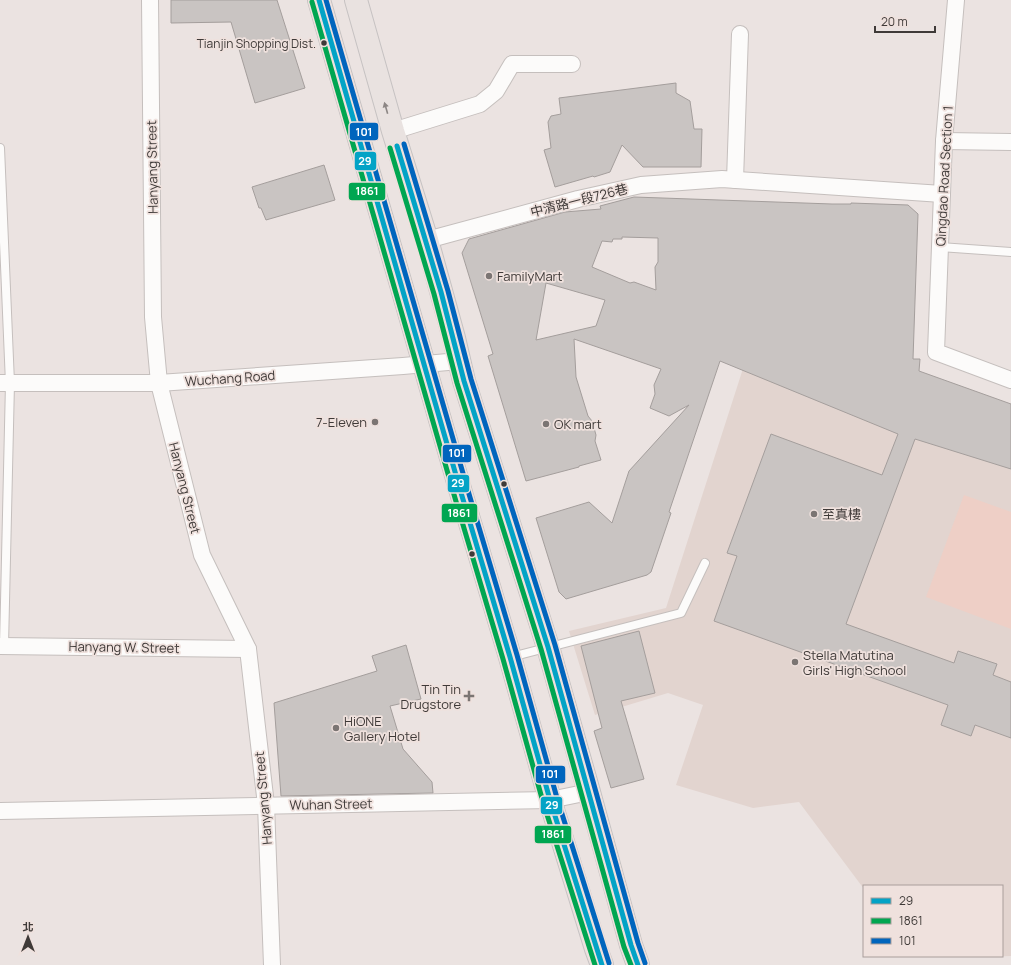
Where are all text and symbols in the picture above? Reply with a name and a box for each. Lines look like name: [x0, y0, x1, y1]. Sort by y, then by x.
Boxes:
scale bar: [875, 8, 935, 34]
text: 20 m: [881, 13, 908, 30]
place label: Tianjin Shopping Dist.: [197, 35, 316, 52]
marker: Tianjin Shopping Dist.: [319, 38, 329, 48]
one-way arrow: [383, 102, 389, 114]
street label: Qingdao Road Section 1: [931, 105, 957, 247]
street label: Hanyang Street: [142, 120, 162, 214]
line badge: 101: [349, 122, 379, 141]
text: 101: [356, 124, 372, 139]
line badge: 29: [354, 151, 377, 171]
text: 29: [358, 153, 372, 168]
street label: 中清路一段726巷: [528, 179, 630, 221]
line badge: 1861: [348, 182, 386, 201]
text: 1861: [355, 183, 379, 198]
place label: FamilyMart: [497, 267, 563, 285]
marker: FamilyMart: [484, 271, 494, 281]
street label: Wuchang Road: [184, 366, 276, 390]
place label: 7-Eleven: [316, 413, 367, 431]
place label: OK mart: [554, 415, 602, 433]
marker: 7-Eleven: [370, 417, 380, 427]
marker: OK mart: [541, 419, 551, 429]
street label: Hanyang Street: [165, 440, 205, 536]
line badge: 101: [442, 444, 472, 463]
text: 101: [449, 445, 465, 460]
line badge: 29: [447, 474, 470, 493]
text: 29: [451, 475, 465, 490]
unlabelled marker: [499, 479, 509, 489]
line badge: 1861: [441, 503, 478, 523]
text: 1861: [447, 505, 471, 520]
place label: 至真樓: [822, 505, 861, 523]
marker: 至真樓: [809, 509, 819, 519]
unlabelled marker: [467, 549, 477, 559]
street label: Hanyang W. Street: [68, 637, 180, 657]
place label: Stella Matutina Girls' High School: [803, 646, 906, 679]
marker: Stella Matutina Girls' High School: [790, 657, 800, 667]
place label: Tin Tin Drugstore: [401, 680, 461, 713]
marker: Tin Tin Drugstore: [464, 691, 474, 701]
place label: HiONE Gallery Hotel: [344, 712, 420, 745]
marker: HiONE Gallery Hotel: [331, 723, 341, 733]
street label: Hanyang Street: [250, 751, 276, 845]
line badge: 101: [535, 765, 566, 784]
text: 101: [542, 766, 558, 781]
street label: Wuhan Street: [289, 794, 373, 814]
line badge: 29: [540, 796, 563, 815]
text: 29: [545, 797, 559, 812]
line badge: 1861: [534, 825, 572, 844]
text: 1861: [541, 826, 565, 841]
legend: [863, 885, 1003, 957]
text: 29: [899, 892, 913, 909]
text: 1861: [899, 912, 923, 929]
north arrow: [8, 917, 48, 957]
text: 北: [23, 919, 34, 934]
text: 101: [899, 932, 916, 949]

